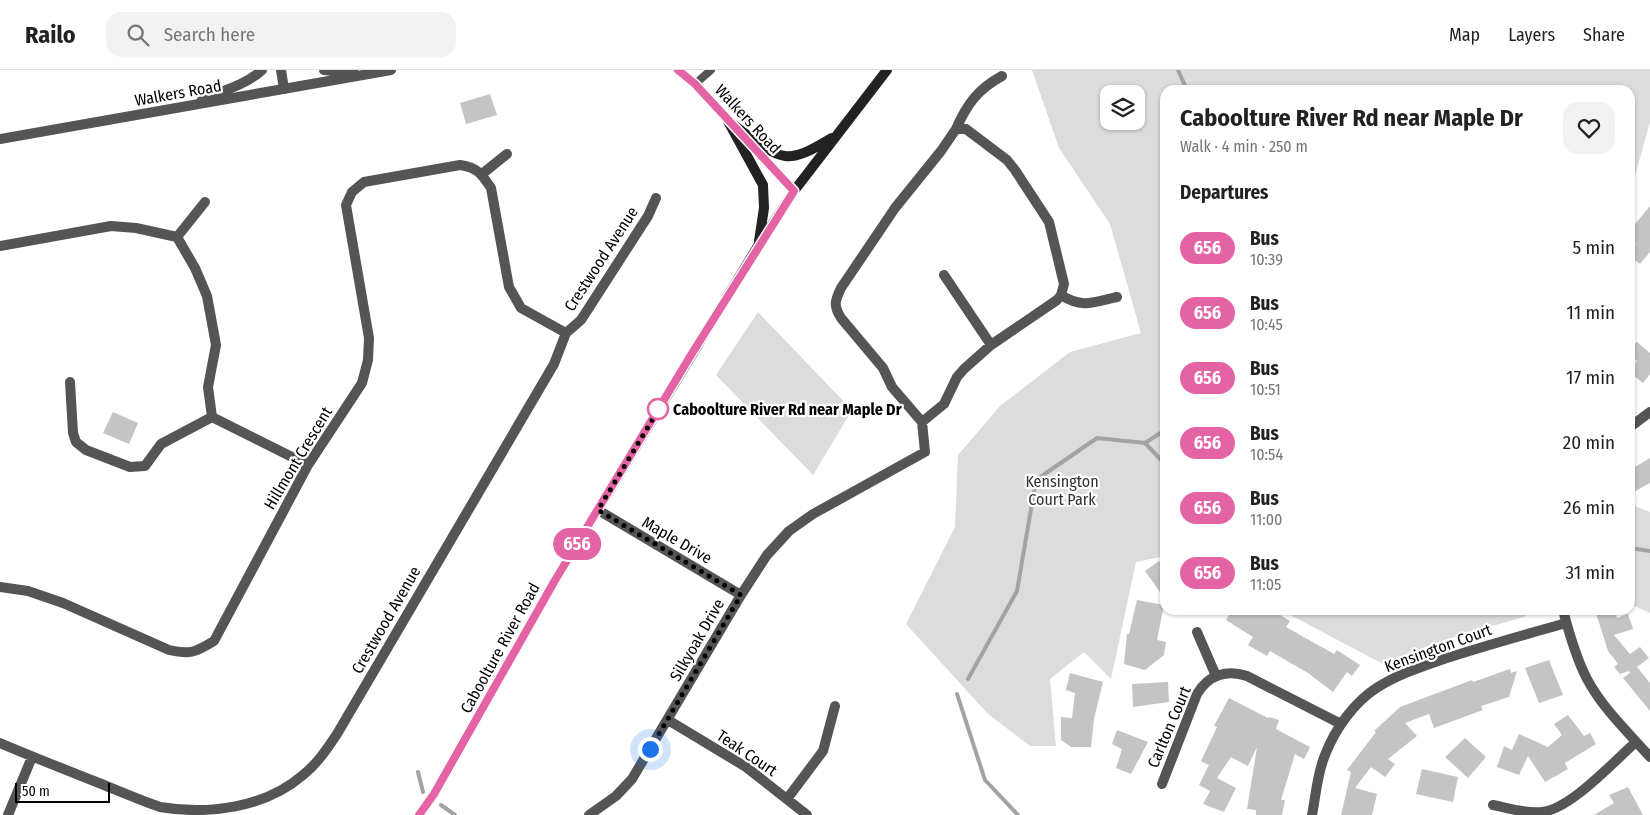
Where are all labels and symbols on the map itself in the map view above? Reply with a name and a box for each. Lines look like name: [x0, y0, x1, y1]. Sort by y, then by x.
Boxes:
street label: Walkers Road: [133, 76, 223, 110]
street label: Walkers Road: [711, 80, 785, 158]
street label: Crestwood Avenue: [560, 203, 642, 315]
marker: Caboolture River Rd near Maple Dr: [647, 398, 669, 420]
place label: Caboolture River Rd near Maple Dr: [673, 400, 902, 419]
street label: Hillmont Crescent: [260, 403, 336, 513]
park label: Kensington Court Park: [1025, 472, 1099, 509]
street label: Maple Drive: [639, 512, 715, 568]
line badge: 656: [548, 528, 606, 560]
street label: Crestwood Avenue: [348, 563, 424, 677]
street label: Caboolture River Road: [456, 580, 544, 716]
street label: Silkyoak Drive: [666, 595, 728, 685]
street label: Kensington Court: [1382, 620, 1495, 676]
street label: Carlton Court: [1143, 683, 1195, 771]
street label: Teak Court: [713, 726, 781, 781]
your location: [638, 737, 663, 762]
scale bar: [15, 780, 110, 803]

